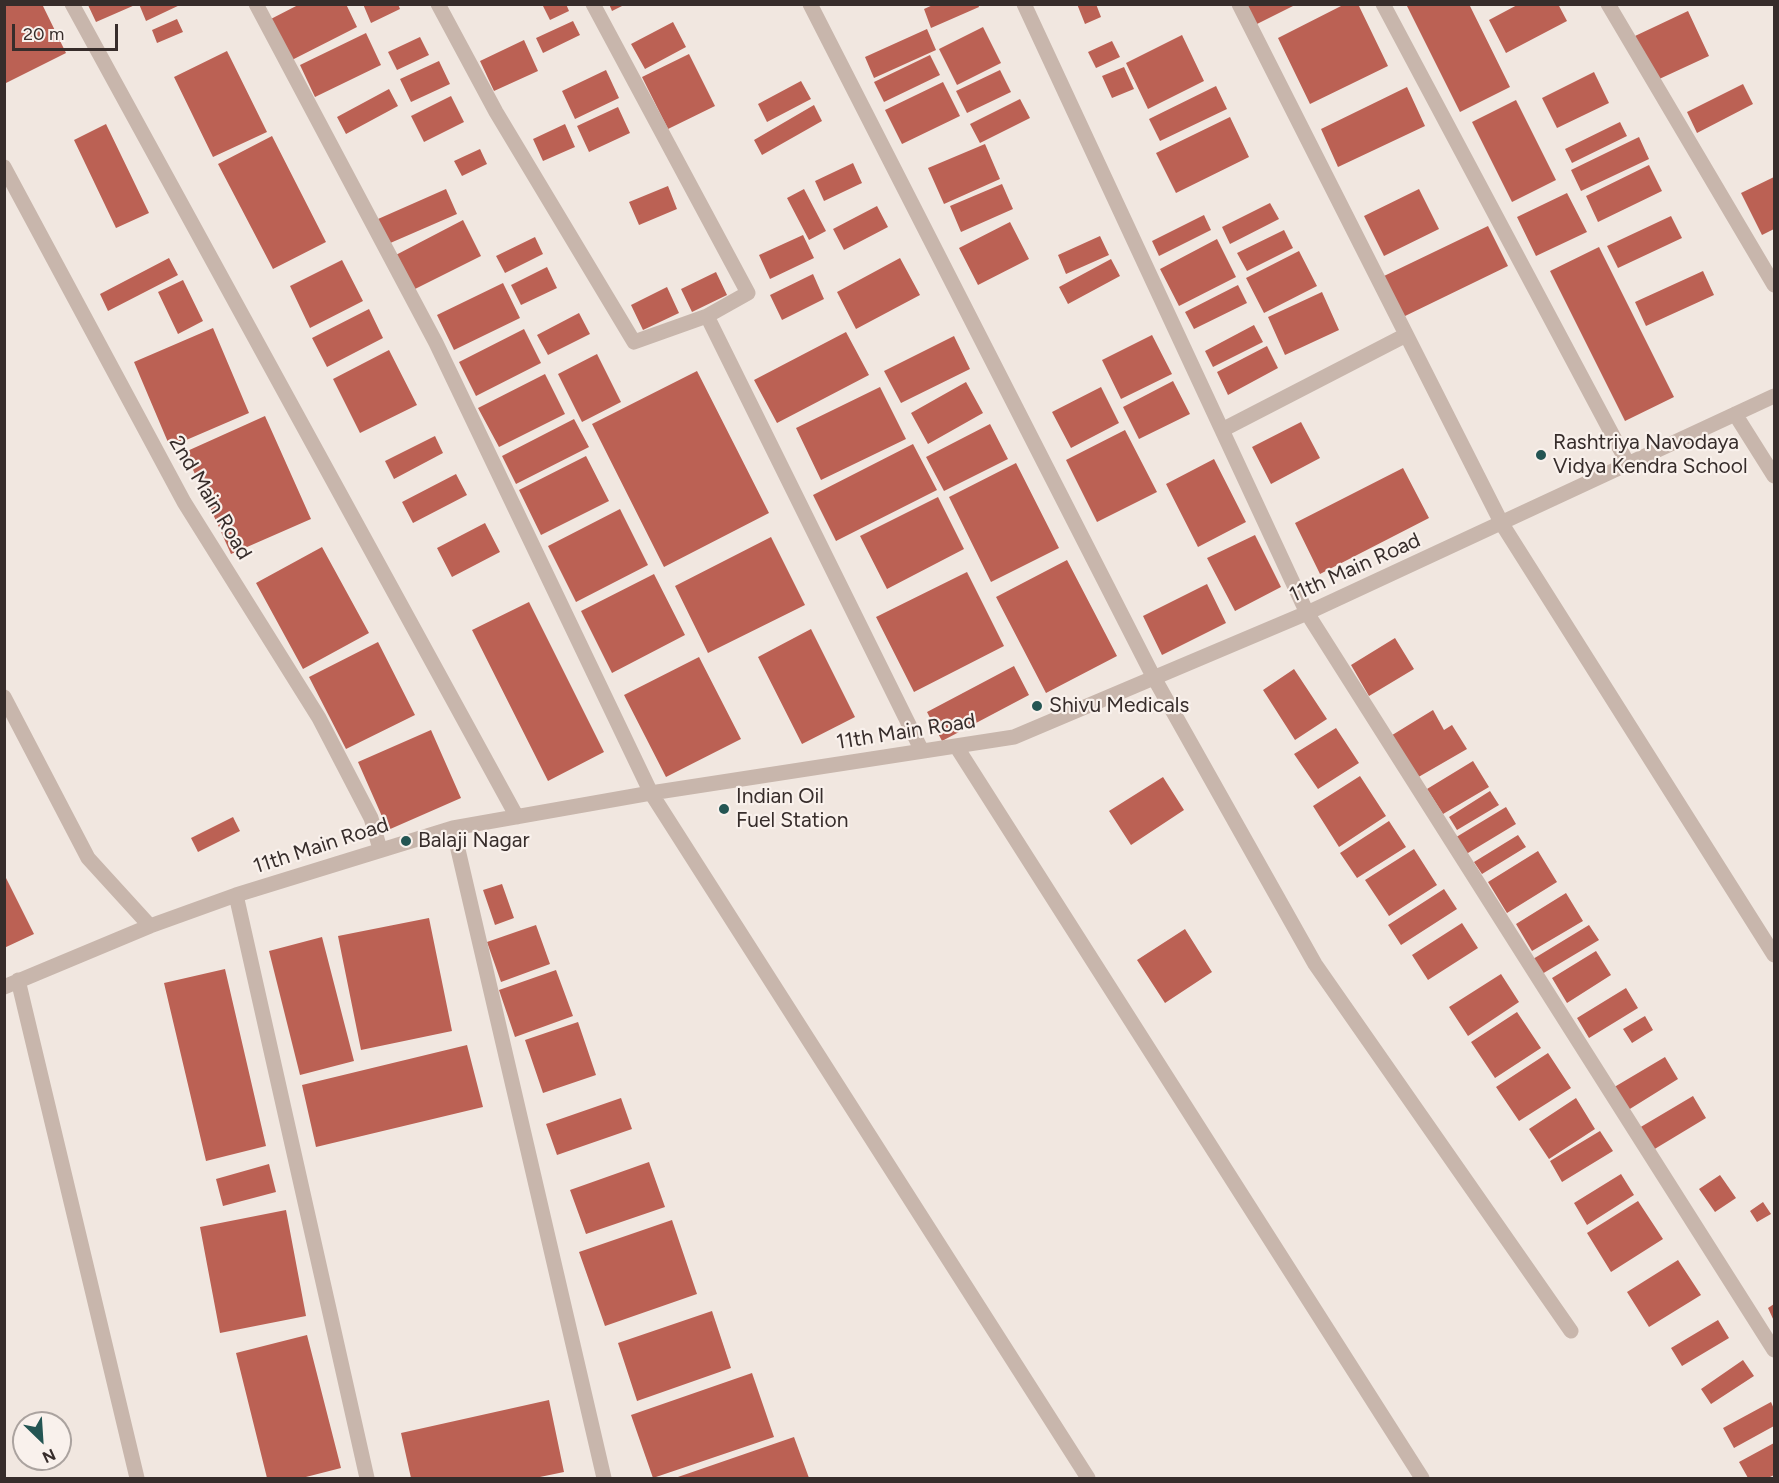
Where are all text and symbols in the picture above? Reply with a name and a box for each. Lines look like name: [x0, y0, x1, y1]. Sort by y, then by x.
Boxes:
scale bar: [15, 12, 122, 50]
text: 20 m: [23, 23, 64, 45]
place label: Rashtriya Navodaya Vidya Kendra School: [1553, 430, 1748, 480]
street label: 2nd Main Road: [163, 432, 257, 564]
marker: Rashtriya Navodaya Vidya Kendra School: [1534, 448, 1548, 462]
street label: 11th Main Road: [1286, 528, 1424, 608]
place label: Shivu Medicals: [1049, 693, 1189, 719]
marker: Shivu Medicals: [1030, 699, 1044, 713]
street label: 11th Main Road: [835, 709, 977, 755]
place label: Indian Oil Fuel Station: [736, 784, 848, 834]
marker: Indian Oil Fuel Station: [717, 802, 731, 816]
street label: 11th Main Road: [250, 812, 392, 880]
place label: Balaji Nagar: [418, 828, 530, 854]
marker: Balaji Nagar: [399, 834, 413, 848]
north arrow: [12, 1411, 72, 1471]
text: N: [39, 1445, 59, 1467]

